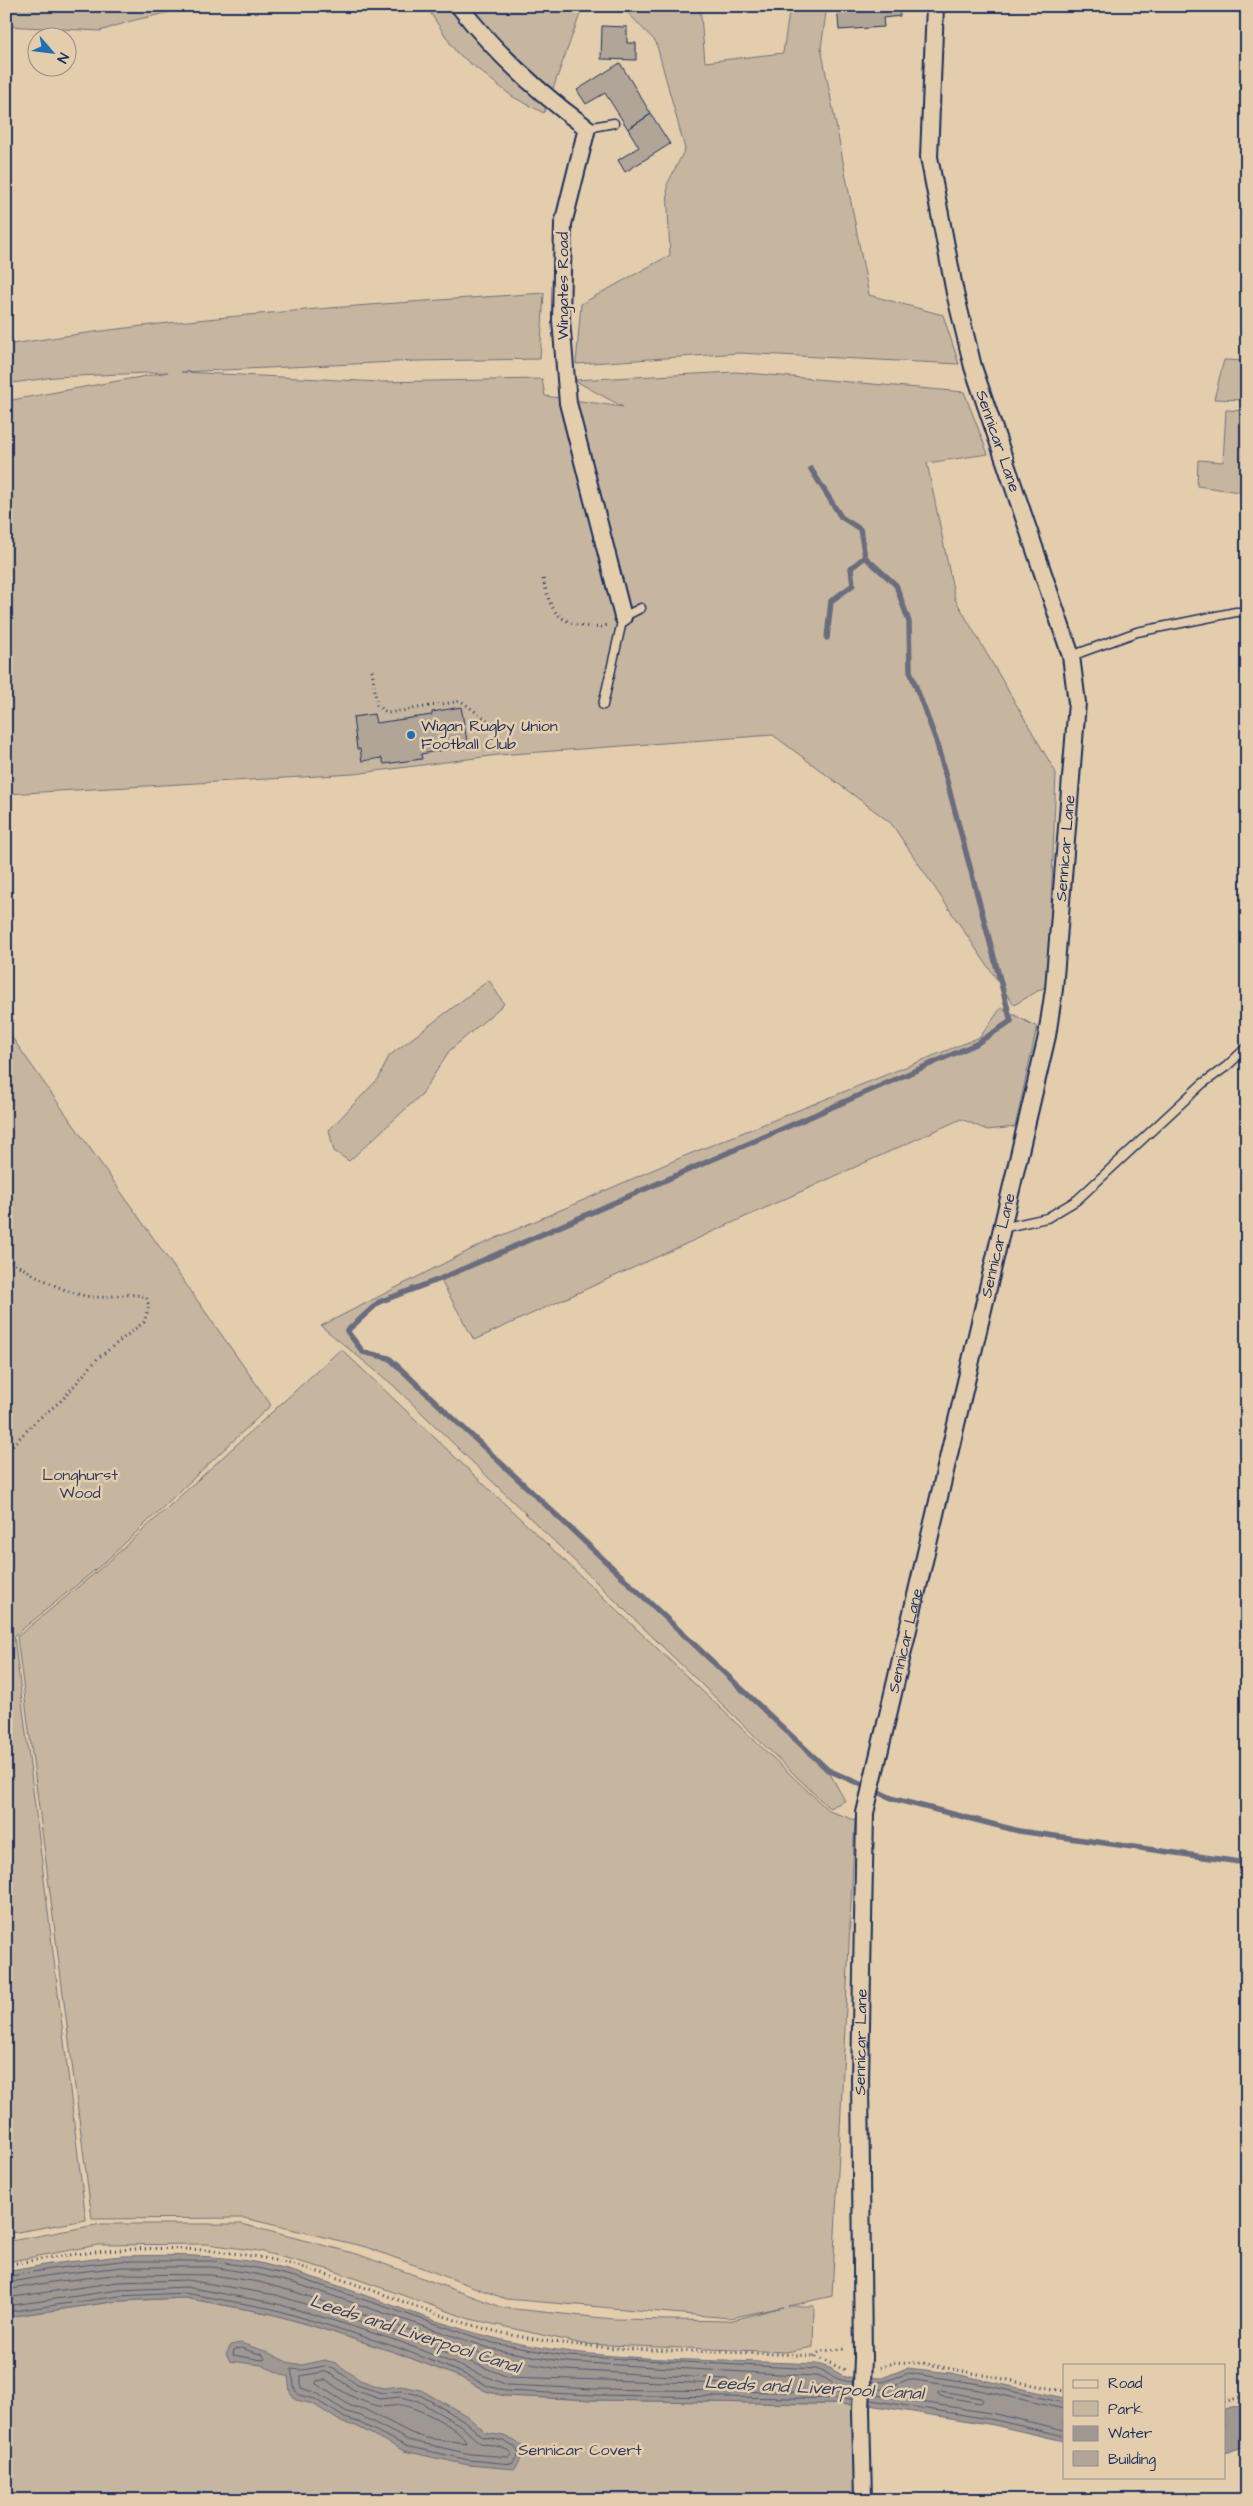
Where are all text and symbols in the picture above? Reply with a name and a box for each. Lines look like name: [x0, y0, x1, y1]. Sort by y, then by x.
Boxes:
north arrow: [28, 28, 78, 78]
text: N: [52, 49, 73, 66]
street label: Wingates Road: [552, 232, 575, 340]
street label: Sennicar Lane: [970, 387, 1026, 495]
place label: Wigan Rugby Union Football Club: [421, 715, 558, 755]
marker: Wigan Rugby Union Football Club: [405, 729, 417, 741]
street label: Sennicar Lane: [1050, 794, 1081, 902]
street label: Sennicar Lane: [975, 1191, 1021, 1300]
park label: Longhurst Wood: [42, 1464, 118, 1504]
street label: Sennicar Lane: [882, 1586, 928, 1695]
street label: Sennicar Lane: [849, 1988, 873, 2096]
water label: Leeds and Liverpool Canal: [307, 2288, 525, 2380]
legend: [1063, 2364, 1226, 2478]
water label: Leeds and Liverpool Canal: [704, 2370, 926, 2406]
text: Road: [1108, 2373, 1143, 2394]
text: Park: [1108, 2399, 1143, 2420]
text: Water: [1108, 2423, 1152, 2444]
park label: Sennicar Covert: [518, 2439, 642, 2461]
text: Building: [1108, 2449, 1156, 2471]

